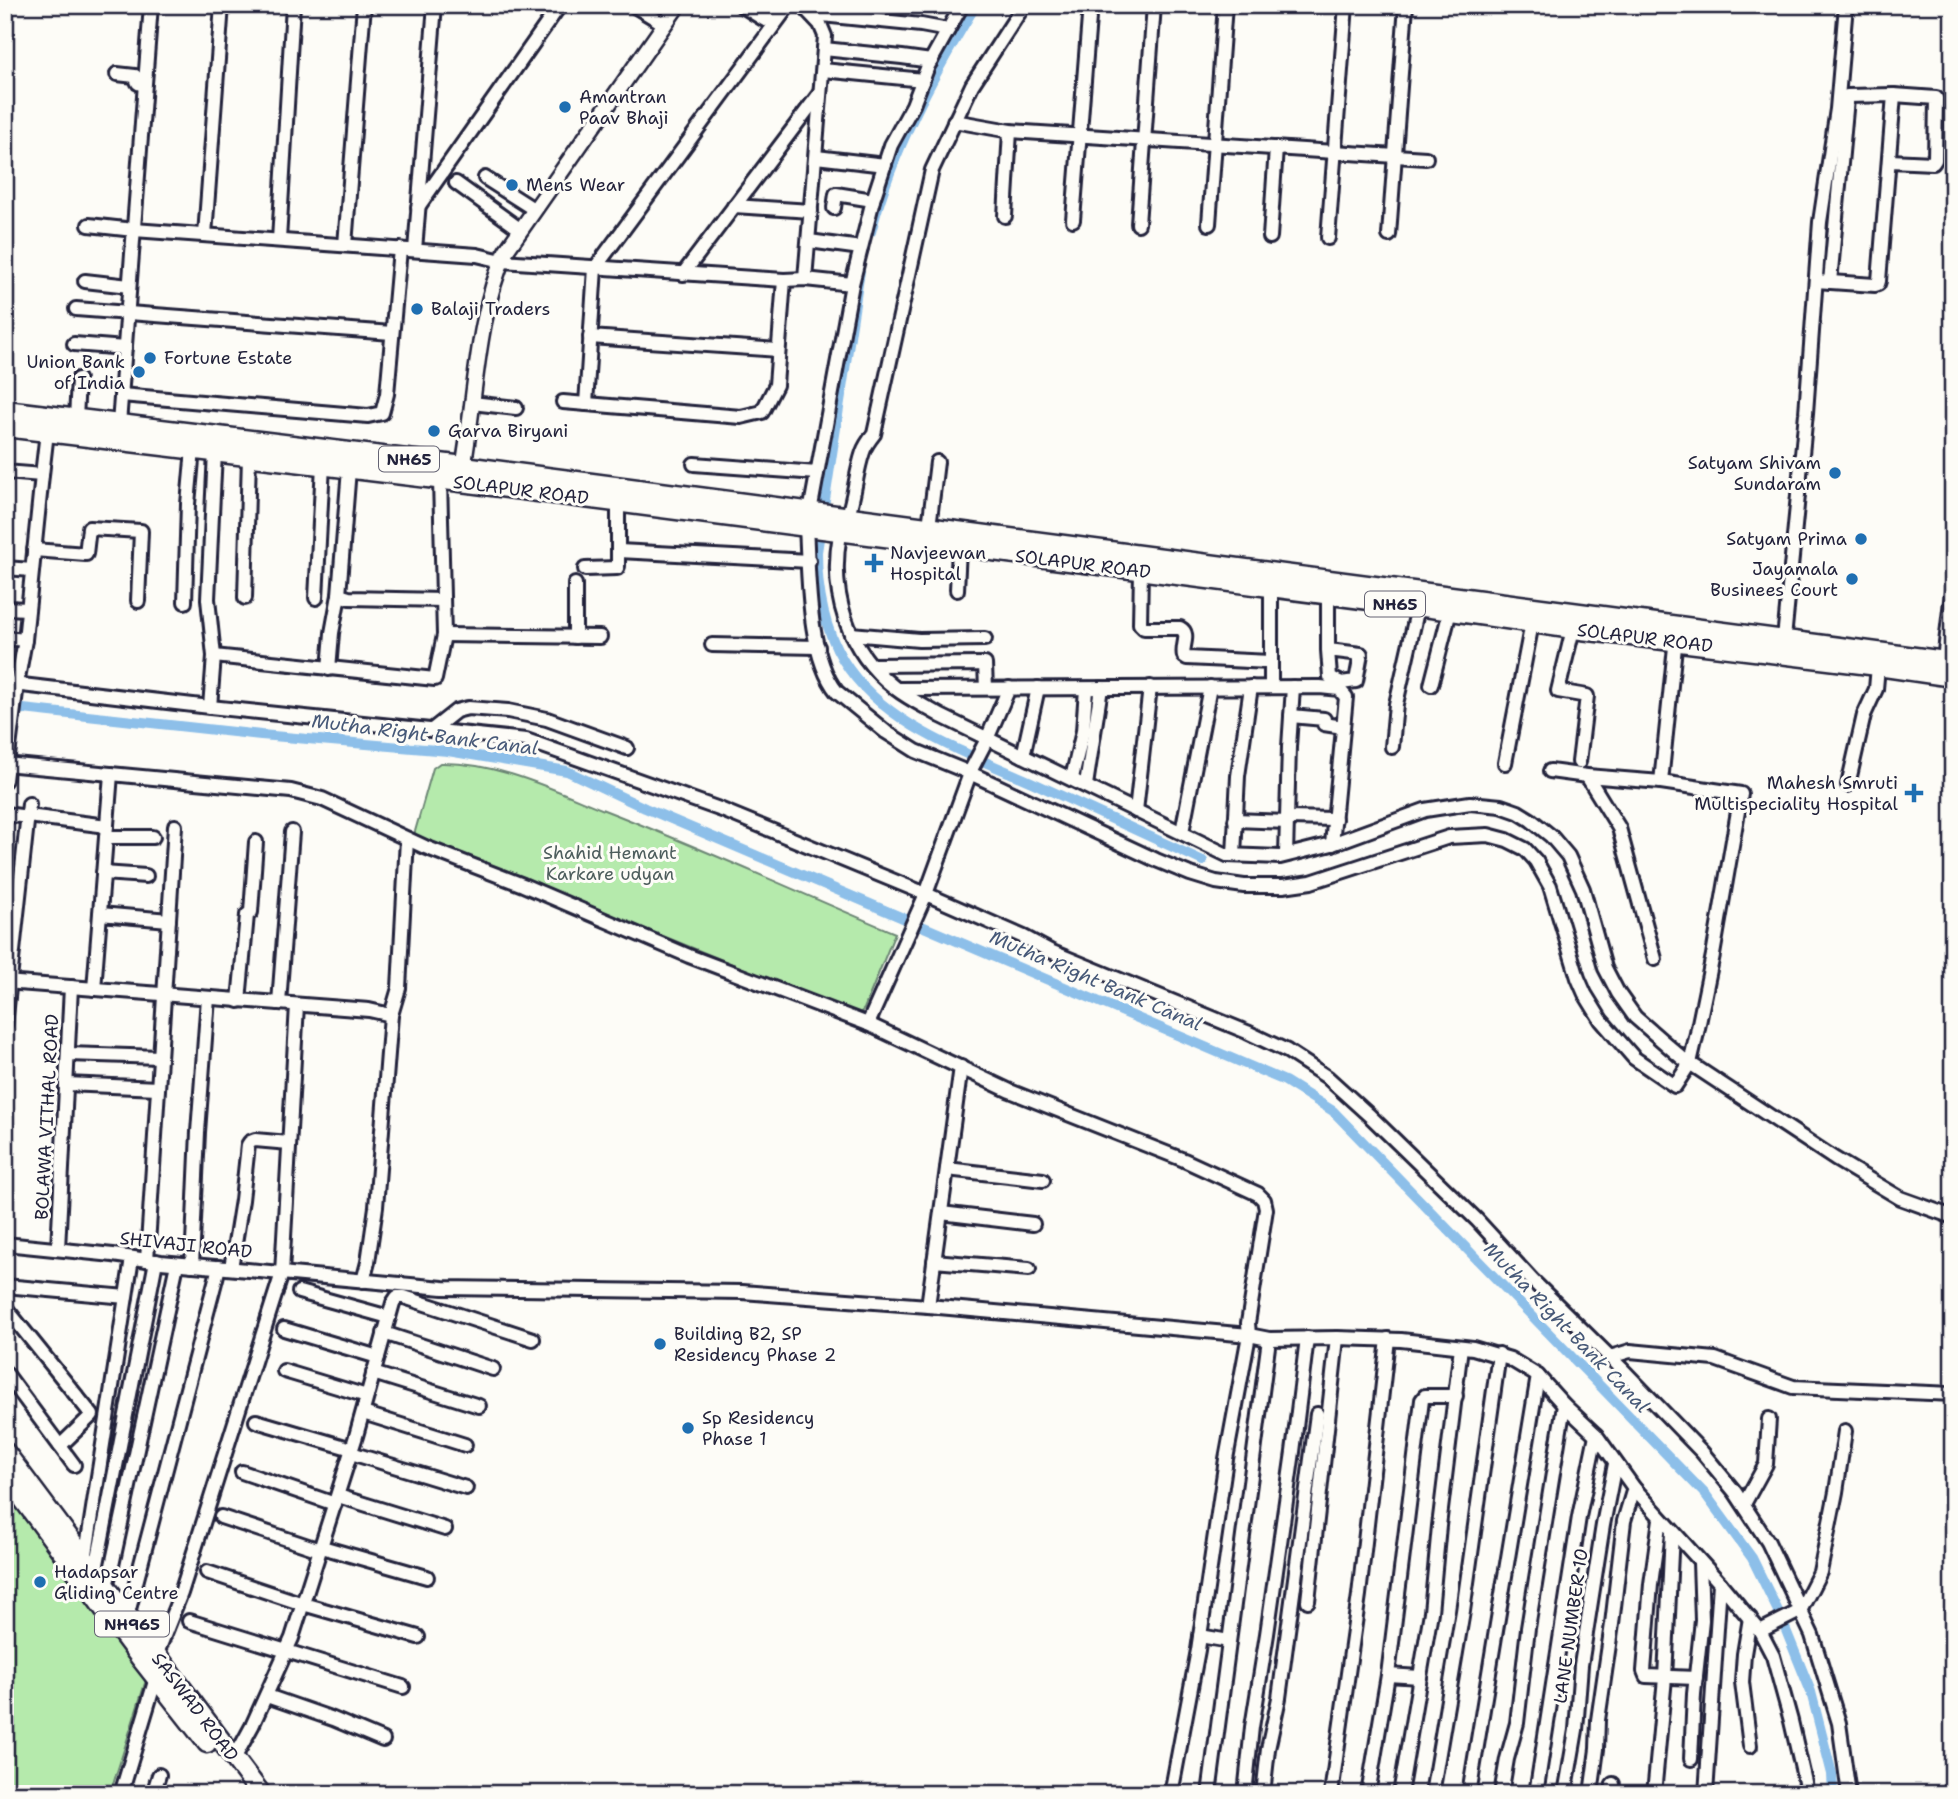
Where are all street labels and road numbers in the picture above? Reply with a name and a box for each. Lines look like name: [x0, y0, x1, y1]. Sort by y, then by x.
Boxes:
road number: NH65: [379, 446, 439, 472]
street label: SOLAPUR ROAD: [452, 470, 590, 510]
street label: SOLAPUR ROAD: [1014, 544, 1152, 584]
road number: NH65: [1365, 592, 1425, 617]
street label: SOLAPUR ROAD: [1576, 618, 1714, 658]
street label: BOLAWA VITHAL ROAD: [30, 1013, 64, 1221]
street label: SHIVAJI ROAD: [119, 1226, 253, 1264]
street label: LANE NUMBER 10: [1548, 1547, 1594, 1705]
road number: NH965: [95, 1612, 169, 1636]
street label: SASWAD ROAD: [146, 1648, 244, 1766]

